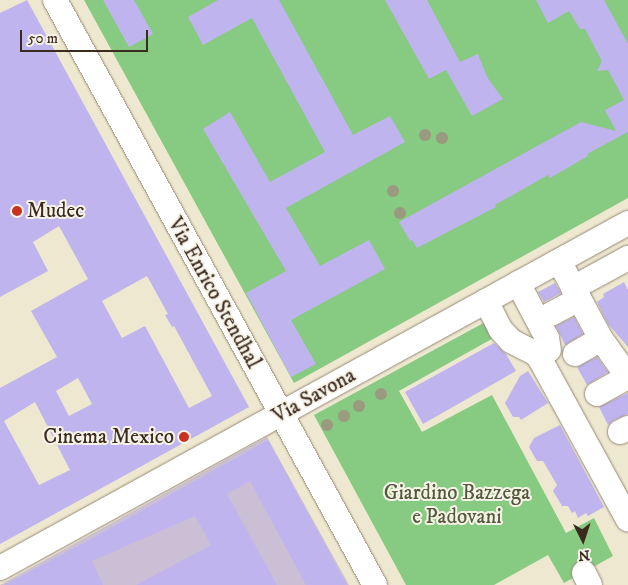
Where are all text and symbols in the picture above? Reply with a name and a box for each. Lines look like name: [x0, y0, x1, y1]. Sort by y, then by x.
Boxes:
scale bar: [22, 20, 150, 52]
text: 50 m: [28, 29, 58, 48]
place label: Mudec: [27, 198, 84, 224]
marker: Mudec: [11, 205, 23, 217]
street label: Via Enrico Stendhal: [162, 213, 266, 373]
street label: Via Savona: [268, 363, 360, 429]
place label: Cinema Mexico: [43, 424, 174, 450]
marker: Cinema Mexico: [178, 431, 190, 443]
park label: Giardino Bazzega e Padovani: [384, 480, 530, 530]
north arrow: [558, 515, 608, 565]
text: N: [578, 546, 590, 564]

